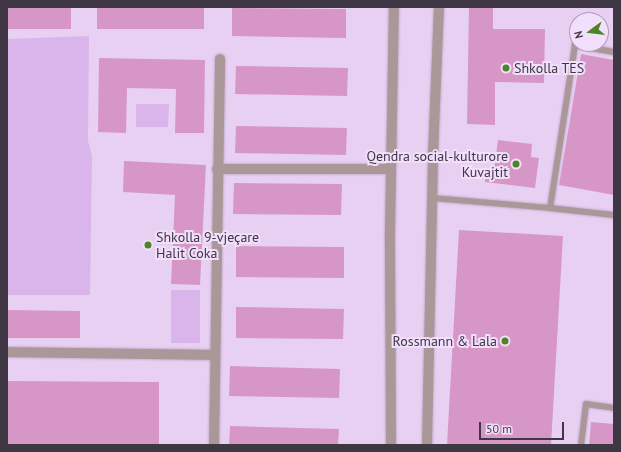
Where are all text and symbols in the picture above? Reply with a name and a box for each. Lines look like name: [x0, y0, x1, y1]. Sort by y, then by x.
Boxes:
north arrow: [569, 12, 609, 52]
text: N: [571, 30, 586, 40]
place label: Shkolla TES: [514, 60, 585, 76]
marker: Shkolla TES: [501, 63, 511, 73]
place label: Qendra social-kulturore Kuvajtit: [366, 148, 508, 180]
marker: Qendra social-kulturore Kuvajtit: [511, 159, 521, 169]
place label: Shkolla 9-vjeçare Halit Coka: [156, 229, 259, 262]
marker: Shkolla 9-vjeçare Halit Coka: [143, 240, 153, 250]
place label: Rossmann & Lala: [393, 333, 497, 349]
marker: Rossmann & Lala: [500, 336, 510, 346]
scale bar: [481, 414, 566, 440]
text: 50 m: [486, 421, 512, 436]

